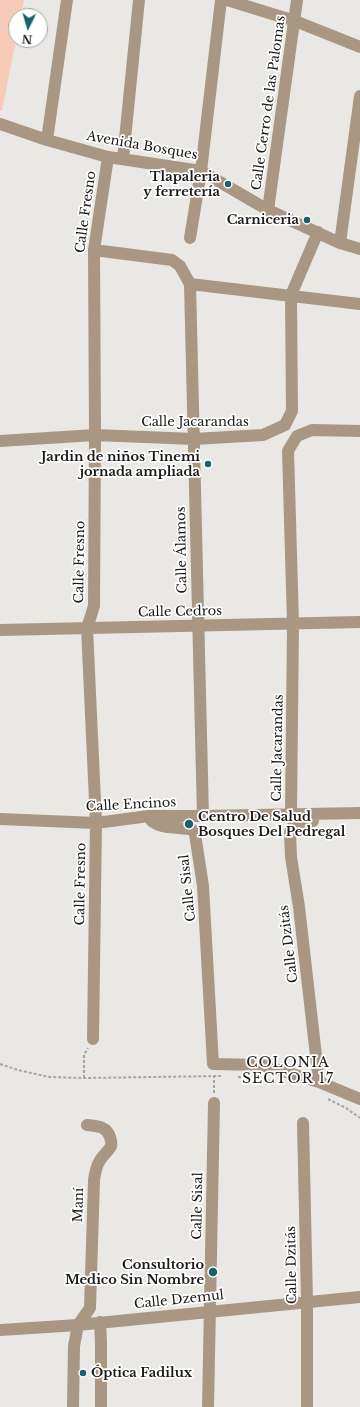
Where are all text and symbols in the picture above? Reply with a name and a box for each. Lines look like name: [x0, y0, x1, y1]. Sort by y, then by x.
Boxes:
north arrow: [8, 8, 48, 48]
street label: Calle Cerro de las Palomas: [249, 15, 289, 191]
text: N: [21, 32, 33, 46]
street label: Avenida Bosques: [85, 129, 199, 163]
place label: Tlapaleria y ferretería: [143, 169, 220, 200]
street label: Calle Fresno: [73, 170, 99, 254]
marker: Tlapaleria y ferretería: [223, 179, 233, 189]
place label: Carniceria: [227, 212, 299, 228]
marker: Carniceria: [302, 215, 312, 225]
street label: Calle Jacarandas: [141, 414, 249, 430]
place label: Jardin de niños Tinemi jornada ampliada: [41, 449, 200, 480]
marker: Jardin de niños Tinemi jornada ampliada: [203, 459, 213, 469]
street label: Calle Álamos: [173, 506, 191, 594]
street label: Calle Fresno: [71, 521, 89, 603]
street label: Calle Cedros: [138, 603, 222, 621]
street label: Calle Jacarandas: [269, 694, 287, 802]
street label: Calle Encinos: [85, 795, 177, 815]
place label: Centro De Salud Bosques Del Pedregal: [198, 809, 345, 840]
marker: Centro De Salud Bosques Del Pedregal: [183, 818, 195, 830]
street label: Calle Fresno: [72, 843, 90, 925]
street label: Calle Sisal: [177, 854, 199, 922]
street label: Calle Dzitás: [276, 904, 302, 984]
district label: COLONIA SECTOR 17: [242, 1055, 334, 1088]
street label: Calle Sisal: [190, 1172, 206, 1240]
street label: Maní: [71, 1187, 87, 1223]
street label: Calle Dzitás: [284, 1226, 300, 1304]
place label: Consultorio Medico Sin Nombre: [65, 1257, 204, 1288]
marker: Consultorio Medico Sin Nombre: [207, 1266, 219, 1278]
street label: Calle Dzemul: [133, 1288, 225, 1312]
place label: Óptica Fadilux: [91, 1365, 192, 1381]
marker: Óptica Fadilux: [78, 1368, 88, 1378]

